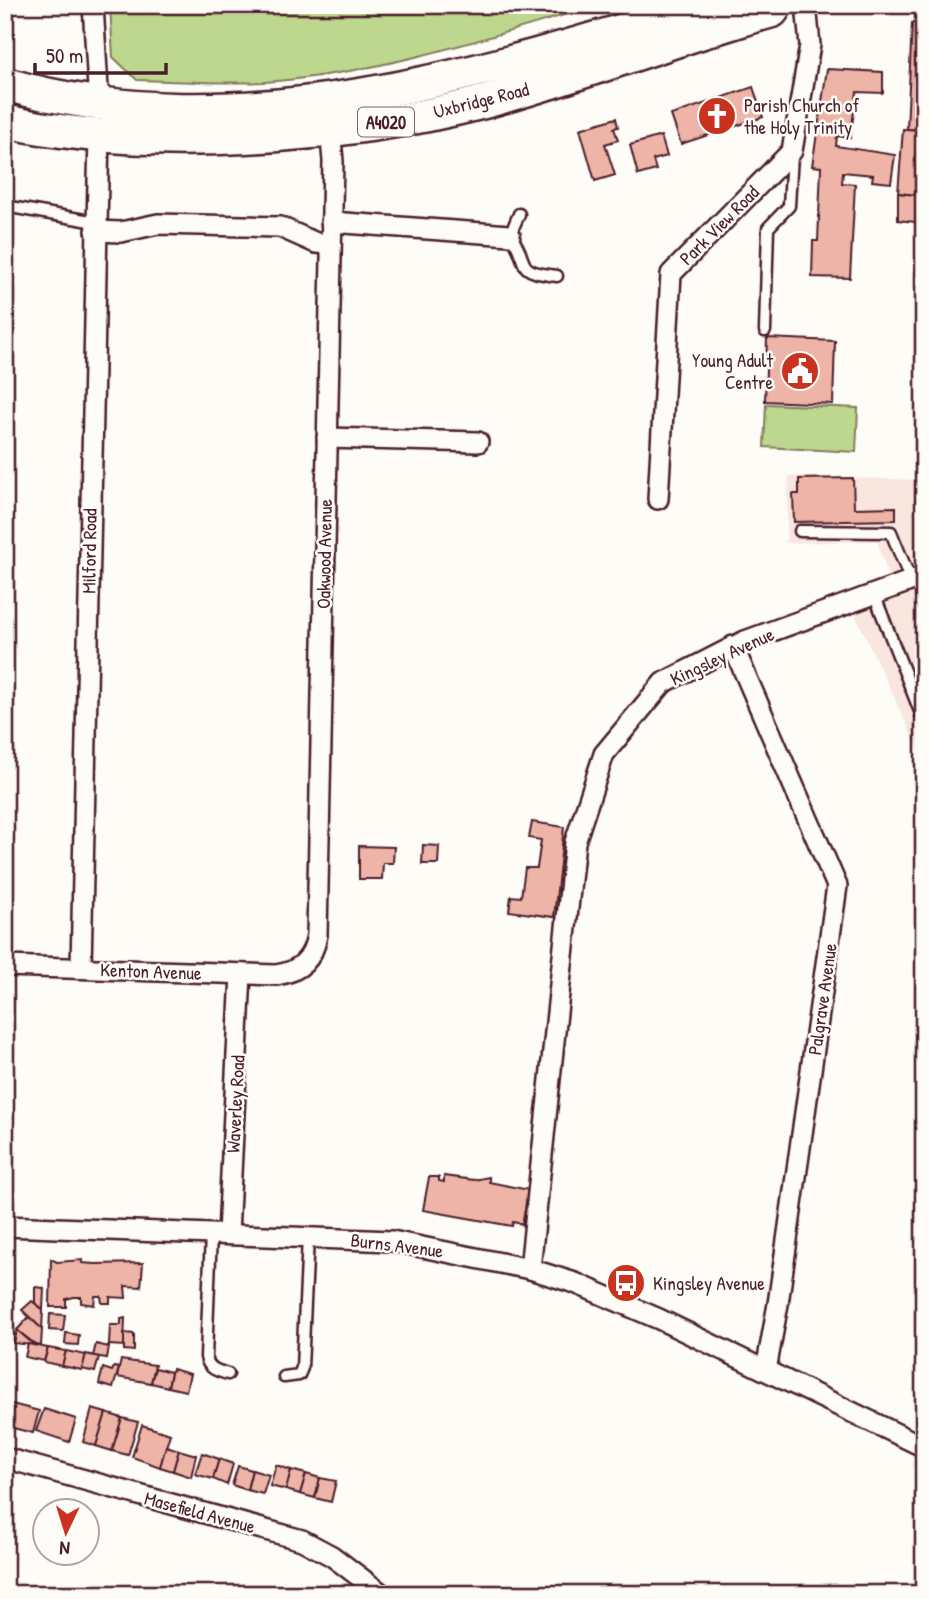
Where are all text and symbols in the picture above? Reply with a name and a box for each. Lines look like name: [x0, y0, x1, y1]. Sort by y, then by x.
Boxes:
scale bar: [35, 32, 166, 76]
text: 50 m: [46, 41, 83, 70]
street label: Uxbridge Road: [431, 75, 532, 124]
place label: Parish Church of the Holy Trinity: [744, 92, 860, 140]
church icon: Parish Church of the Holy Trinity: [696, 95, 738, 137]
road number: A4020: [358, 107, 414, 136]
street label: Park View Road: [673, 179, 765, 271]
place label: Young Adult Centre: [692, 347, 773, 395]
public building icon: Young Adult Centre: [779, 350, 821, 392]
street label: Oakwood Avenue: [310, 498, 338, 609]
street label: Milford Road: [75, 508, 103, 594]
street label: Kingsley Avenue: [666, 620, 779, 691]
street label: Palgrave Avenue: [801, 941, 843, 1057]
street label: Kenton Avenue: [100, 956, 203, 986]
street label: Waverley Road: [219, 1054, 251, 1154]
street label: Burns Avenue: [349, 1226, 445, 1264]
bus stop icon: Kingsley Avenue: [605, 1262, 647, 1304]
place label: Kingsley Avenue: [653, 1270, 765, 1296]
street label: Masefield Avenue: [142, 1485, 259, 1539]
north arrow: [32, 1498, 102, 1568]
text: N: [59, 1536, 71, 1562]

